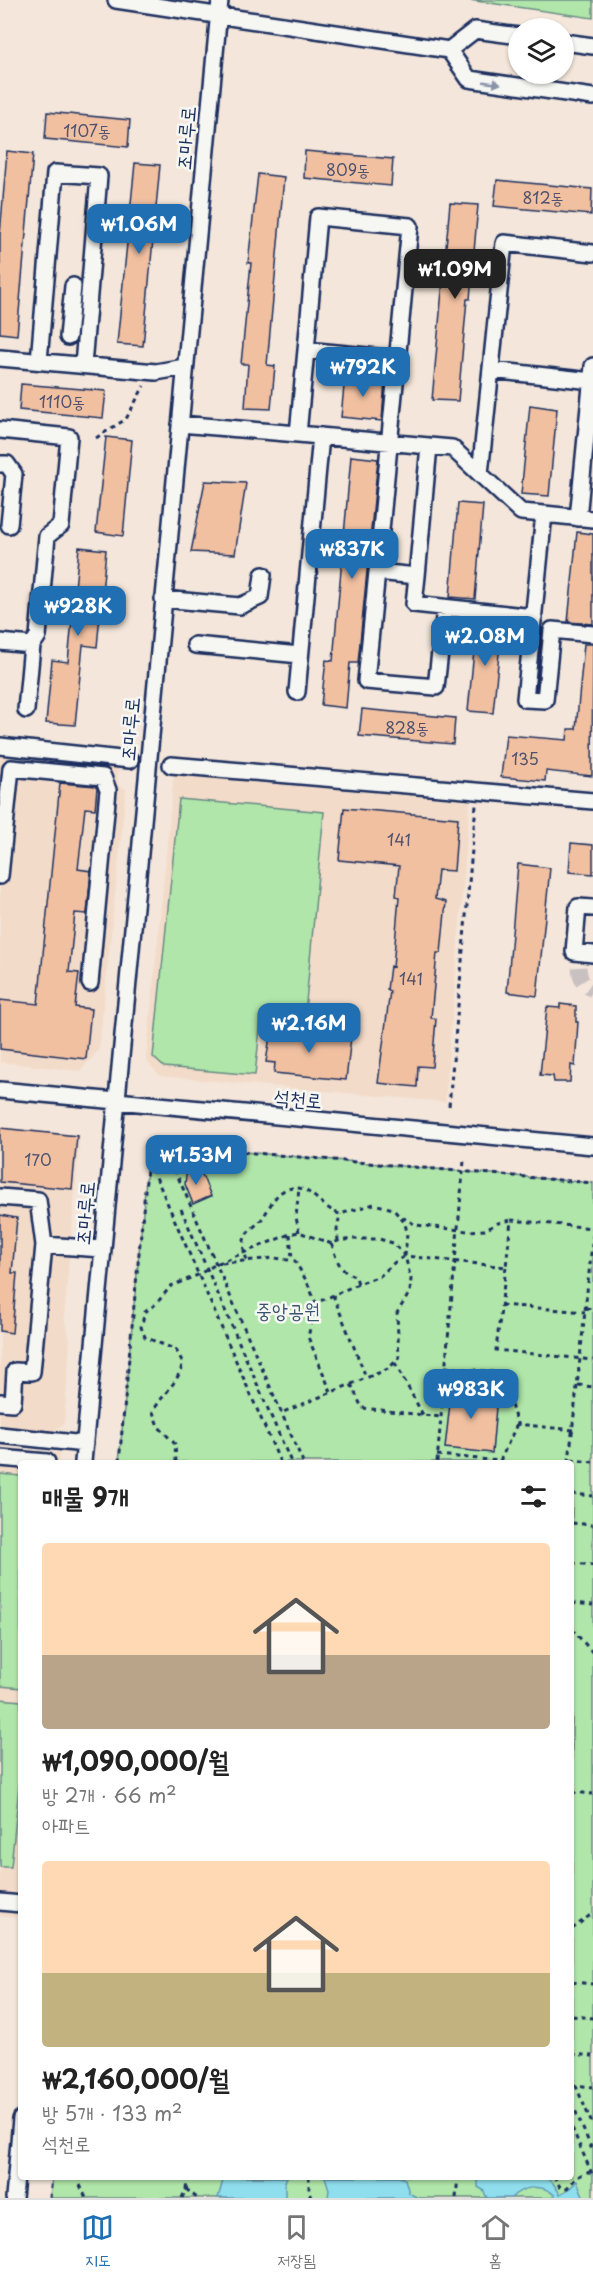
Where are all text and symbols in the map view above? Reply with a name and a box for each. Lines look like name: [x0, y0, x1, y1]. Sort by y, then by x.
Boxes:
map controls: [508, 18, 574, 84]
button: layers: [508, 18, 574, 84]
one-way arrow: [483, 78, 502, 87]
street label: 조마루로: [167, 105, 203, 171]
house number: 1107동: [63, 118, 111, 142]
house number: 809동: [326, 157, 370, 181]
house number: 812동: [522, 185, 564, 209]
pin: ₩1.06M: [90, 204, 188, 255]
text: ₩1.06M: [101, 208, 177, 238]
pin: ₩1.09M: [406, 249, 504, 300]
text: ₩1.09M: [418, 253, 492, 283]
pin: ₩792K: [321, 347, 405, 398]
text: ₩792K: [330, 351, 396, 381]
house number: 1110동: [39, 389, 85, 413]
pin: ₩837K: [310, 529, 394, 580]
text: ₩837K: [319, 533, 385, 563]
pin: ₩928K: [36, 586, 120, 637]
text: ₩928K: [44, 590, 112, 620]
pin: ₩2.08M: [436, 616, 534, 667]
text: ₩2.08M: [445, 620, 525, 650]
street label: 조마루로: [111, 696, 147, 762]
house number: 828동: [385, 715, 429, 739]
house number: 135: [511, 746, 539, 770]
house number: 141: [387, 827, 411, 851]
house number: 141: [399, 966, 423, 990]
pin: ₩2.16M: [260, 1003, 358, 1054]
text: ₩2.16M: [271, 1007, 347, 1037]
street label: 석천로: [273, 1081, 323, 1115]
pin: ₩1.53M: [147, 1135, 245, 1186]
text: ₩1.53M: [160, 1139, 232, 1169]
house number: 170: [24, 1147, 52, 1171]
street label: 조마루로: [66, 1180, 102, 1246]
park label: 중앙공원: [256, 1295, 320, 1325]
pin: ₩983K: [429, 1369, 513, 1420]
text: ₩983K: [437, 1373, 505, 1403]
text: 매물 9개: [42, 1477, 129, 1516]
icon: filters: [517, 1480, 550, 1513]
icon: home: [242, 1582, 350, 1690]
text: ₩1,090,000/월: [42, 1741, 229, 1780]
text: 방 2개 · 66 m²: [42, 1780, 177, 1810]
text: 아파트: [42, 1810, 90, 1840]
icon: home: [242, 1900, 350, 2008]
text: ₩2,160,000/월: [42, 2059, 229, 2098]
text: 방 5개 · 133 m²: [42, 2098, 182, 2128]
text: 석천로: [42, 2128, 90, 2158]
tab: 지도: [81, 2211, 114, 2271]
tab: 저장됨: [277, 2211, 316, 2271]
tab: 홈: [479, 2211, 512, 2271]

